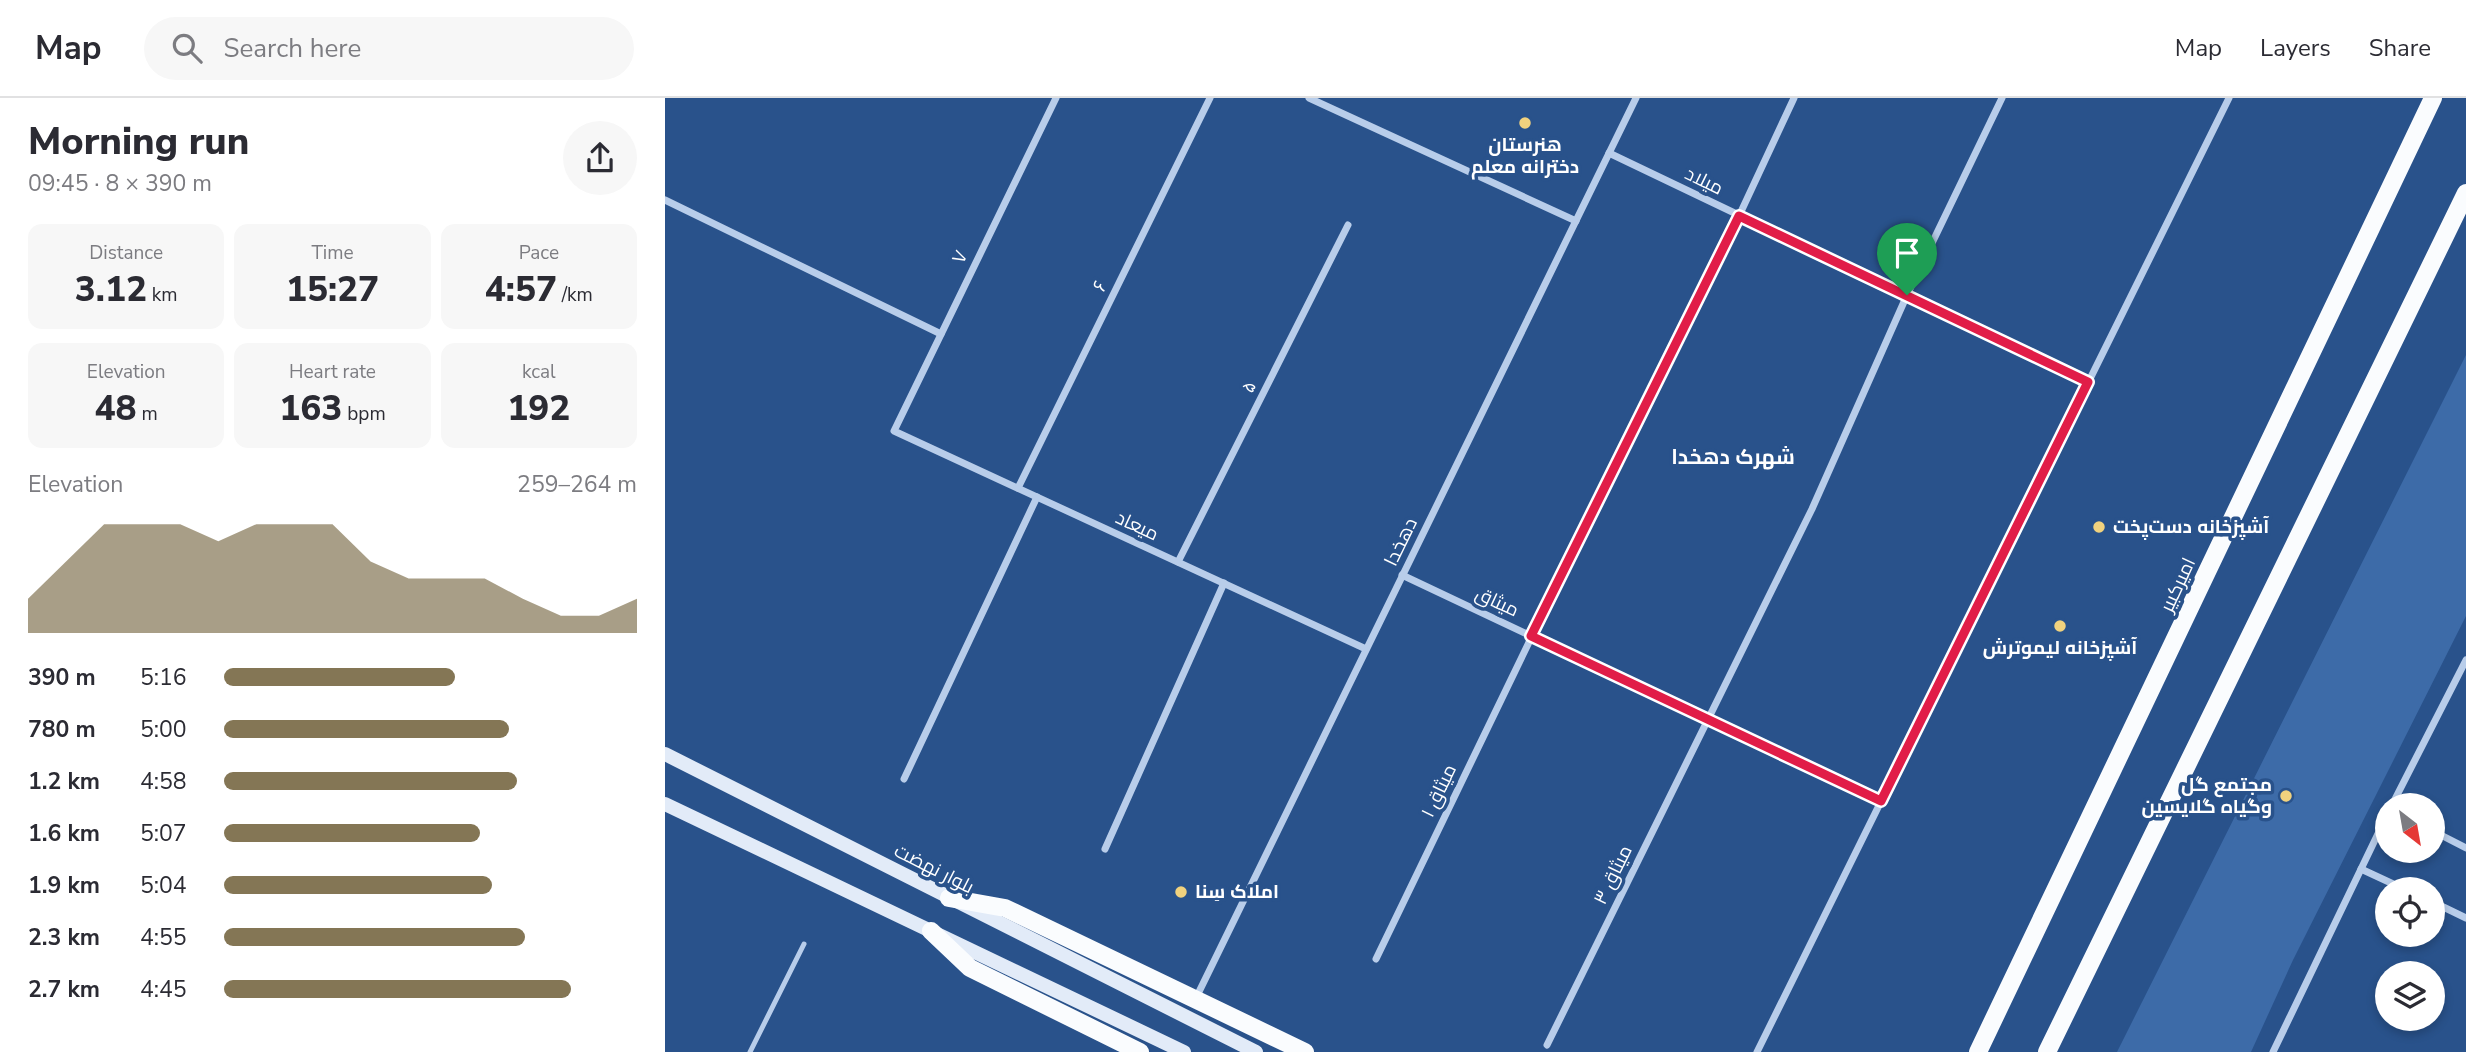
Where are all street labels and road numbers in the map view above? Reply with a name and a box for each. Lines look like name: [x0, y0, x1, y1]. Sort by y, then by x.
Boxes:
street label: میلاد: [1680, 161, 1728, 201]
street label: ۷: [946, 246, 974, 268]
street label: ۶: [1086, 276, 1114, 296]
street label: ۵: [1235, 376, 1263, 398]
street label: میعاد: [1111, 505, 1163, 547]
street label: دهخدا: [1378, 513, 1424, 571]
street label: امیرکبیر: [2154, 554, 2202, 617]
street label: میثاق: [1471, 581, 1523, 623]
street label: میثاق ۱: [1415, 760, 1463, 822]
street label: بلوار نهضت: [890, 838, 978, 900]
street label: میثاق ۳: [1587, 841, 1639, 909]

